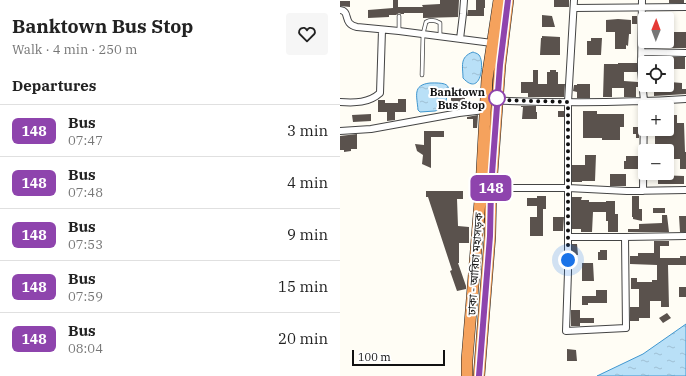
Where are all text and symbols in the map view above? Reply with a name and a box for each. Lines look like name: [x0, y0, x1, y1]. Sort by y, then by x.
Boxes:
north arrow: [638, 12, 674, 48]
map controls: [638, 12, 674, 180]
button: heart: [286, 13, 328, 55]
text: Banktown Bus Stop: [12, 14, 193, 38]
text: Walk · 4 min · 250 m: [12, 41, 137, 58]
button: locate: [638, 56, 674, 92]
text: Departures: [12, 76, 96, 95]
place label: Banktown Bus Stop: [430, 85, 485, 112]
marker: Banktown Bus Stop: [488, 89, 506, 107]
button: +: [638, 100, 674, 136]
text: Bus: [68, 113, 96, 132]
text: 3 min: [287, 121, 328, 140]
text: 148: [21, 122, 47, 140]
text: 07:47: [68, 132, 103, 149]
button: −: [638, 144, 674, 180]
text: Bus: [68, 165, 96, 184]
text: 4 min: [287, 173, 328, 192]
text: 148: [21, 174, 47, 192]
line badge: 148: [468, 175, 514, 201]
text: 148: [478, 179, 504, 197]
text: 07:48: [68, 184, 103, 201]
street label: ঢাকা - আরিচা মহাসড়ক: [464, 212, 486, 317]
text: Bus: [68, 217, 96, 236]
text: 9 min: [287, 225, 328, 244]
text: 148: [21, 226, 47, 244]
text: 07:53: [68, 236, 103, 253]
your location: [558, 250, 578, 270]
text: Bus: [68, 269, 96, 288]
text: 15 min: [278, 277, 328, 296]
text: 148: [21, 278, 47, 296]
text: 07:59: [68, 288, 103, 305]
text: Bus: [68, 321, 96, 340]
text: 20 min: [278, 329, 328, 348]
text: 148: [21, 330, 47, 348]
text: 08:04: [68, 340, 103, 357]
scale bar: [352, 348, 445, 367]
text: 100 m: [358, 350, 391, 364]

